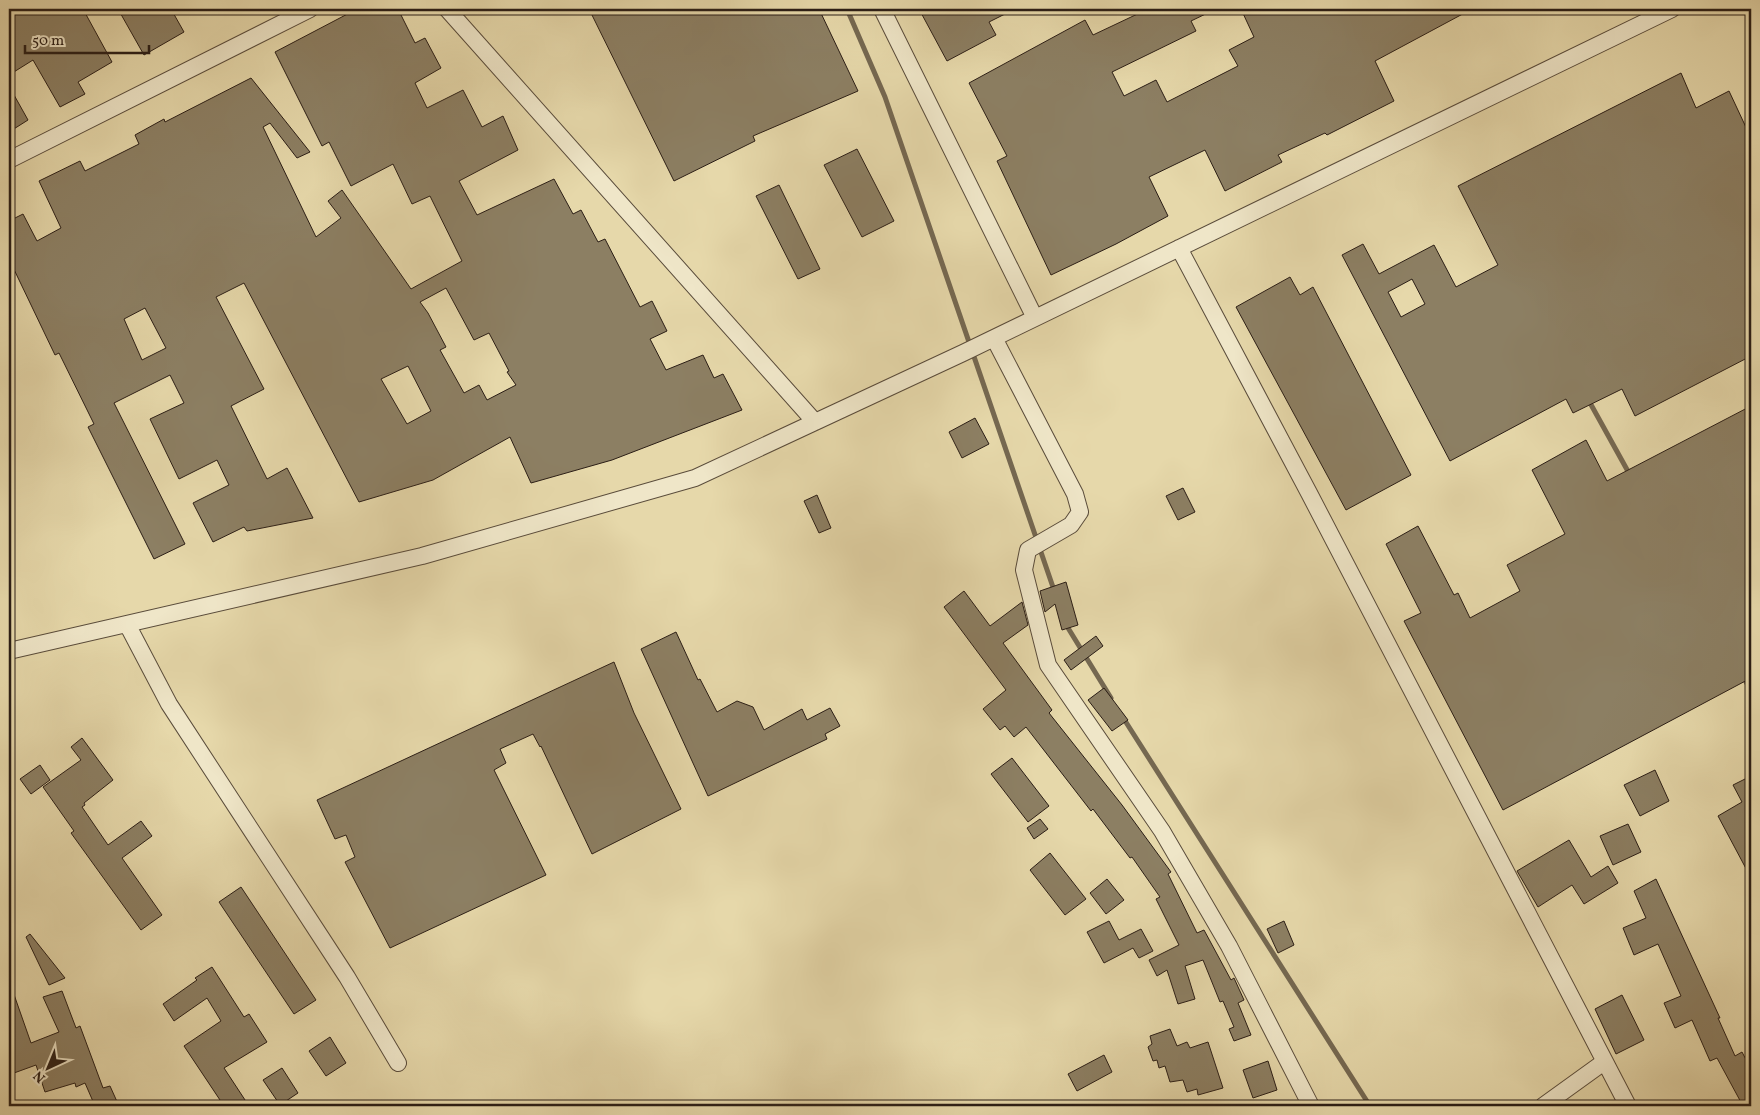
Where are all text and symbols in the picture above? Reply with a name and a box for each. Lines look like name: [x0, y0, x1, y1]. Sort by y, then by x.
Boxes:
scale bar: [25, 22, 149, 54]
text: 50 m: [32, 31, 64, 52]
north arrow: [22, 1042, 72, 1092]
text: N: [30, 1066, 50, 1087]

